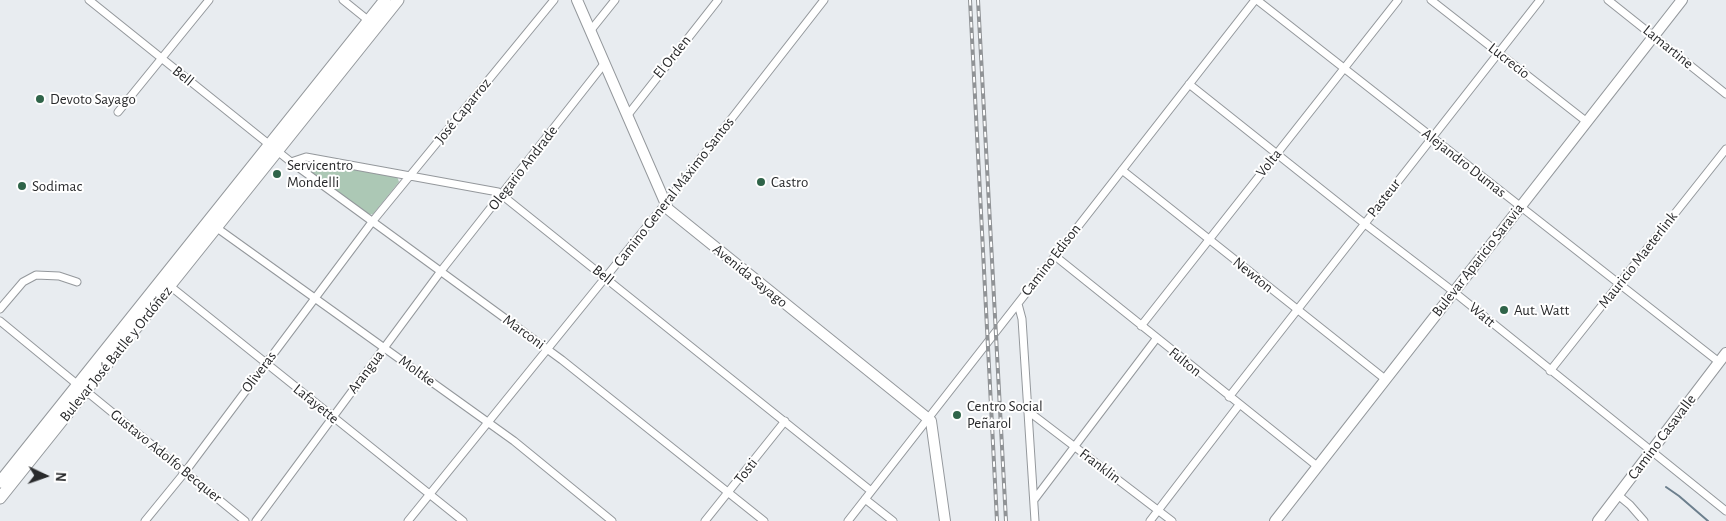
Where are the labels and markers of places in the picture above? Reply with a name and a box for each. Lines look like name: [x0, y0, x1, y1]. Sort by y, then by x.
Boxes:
place label: Devoto Sayago: [50, 90, 136, 108]
marker: Devoto Sayago: [34, 93, 46, 105]
place label: Servicentro Mondelli: [287, 156, 353, 191]
marker: Servicentro Mondelli: [271, 168, 283, 180]
place label: Castro: [771, 173, 808, 191]
marker: Castro: [755, 176, 767, 188]
place label: Sodimac: [32, 177, 82, 195]
marker: Sodimac: [16, 180, 28, 192]
place label: Aut. Watt: [1514, 301, 1569, 319]
marker: Aut. Watt: [1498, 304, 1510, 316]
place label: Centro Social Peñarol: [967, 397, 1043, 432]
marker: Centro Social Peñarol: [951, 409, 963, 421]

